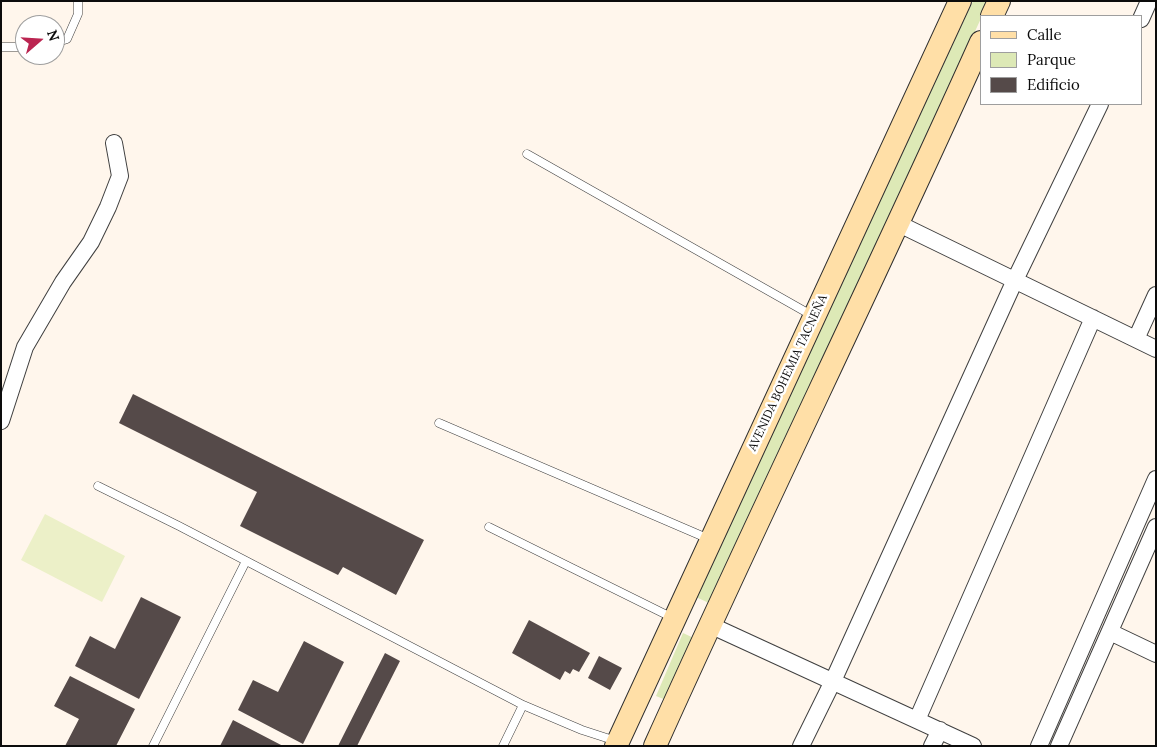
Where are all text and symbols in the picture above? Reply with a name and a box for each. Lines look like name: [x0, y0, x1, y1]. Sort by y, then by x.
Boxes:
north arrow: [15, 15, 65, 65]
legend: [980, 15, 1142, 105]
text: Calle: [1027, 25, 1062, 44]
text: N: [43, 27, 64, 43]
text: Parque: [1027, 50, 1076, 69]
text: Edificio: [1027, 75, 1080, 94]
street label: AVENIDA BOHEMIA TACNEÑA: [745, 293, 831, 453]

